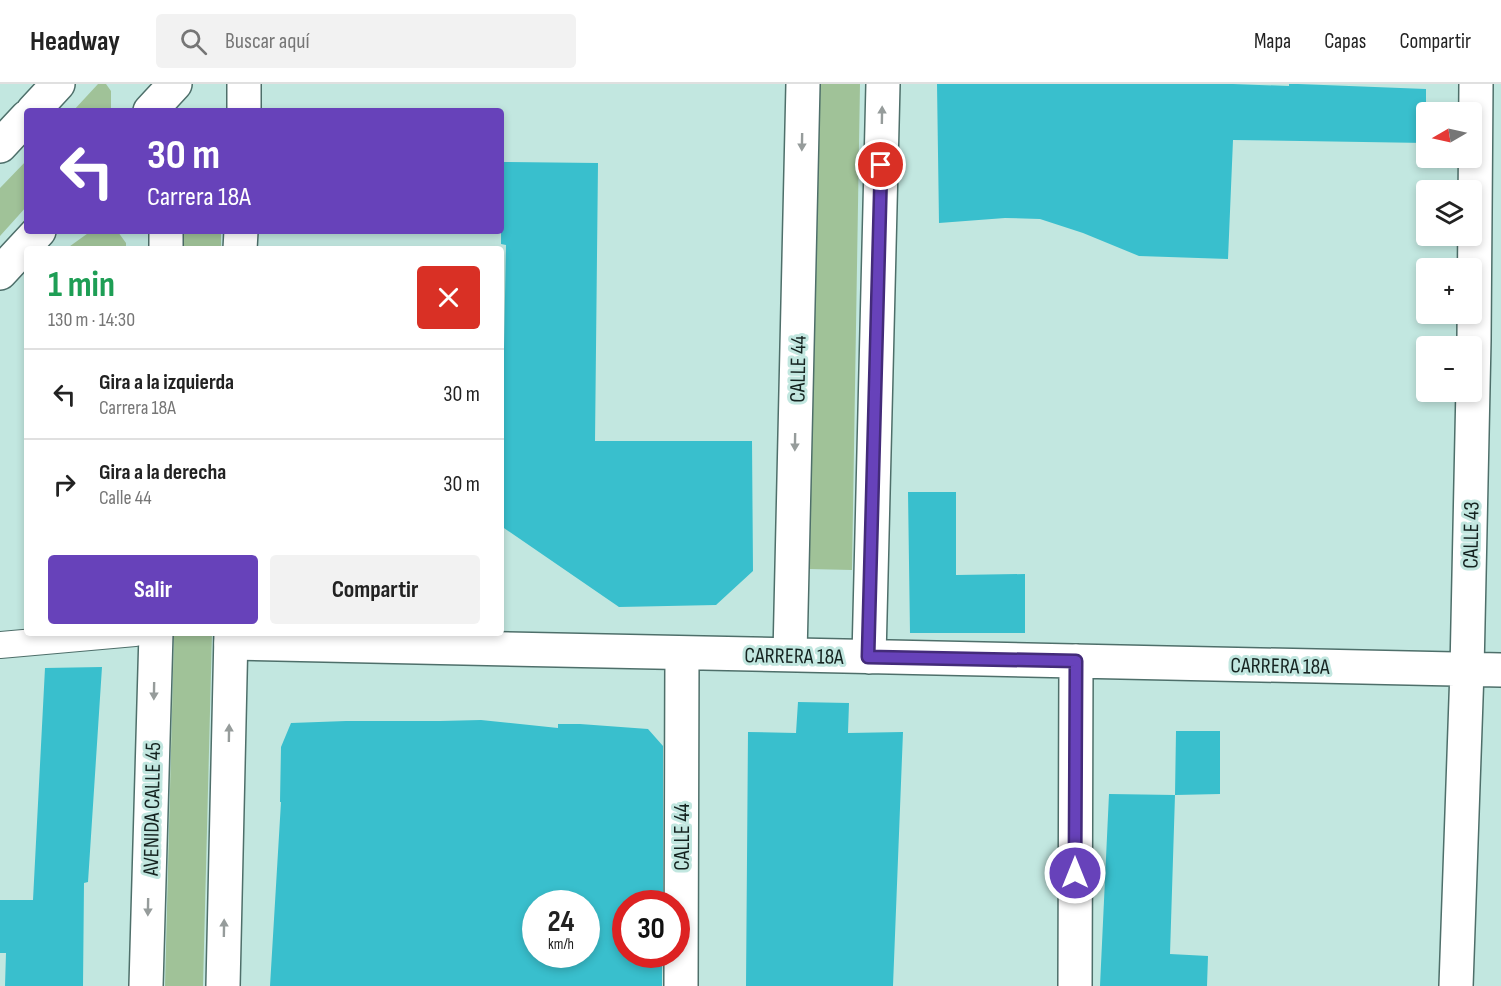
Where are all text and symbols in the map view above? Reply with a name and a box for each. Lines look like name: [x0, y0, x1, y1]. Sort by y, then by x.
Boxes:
search box: [156, 14, 576, 68]
text: Headway: [30, 25, 120, 58]
icon: search: [177, 25, 210, 58]
text: Buscar aquí: [225, 28, 310, 55]
text: Mapa: [1254, 29, 1291, 54]
text: Capas: [1324, 29, 1366, 54]
text: Compartir: [1399, 29, 1471, 54]
north arrow: [1416, 102, 1482, 168]
map controls: [1416, 102, 1482, 402]
one-way arrow: [878, 106, 887, 125]
text: 30 m: [147, 130, 220, 181]
icon: left: [48, 132, 126, 210]
one-way arrow: [797, 133, 807, 152]
pin: [855, 139, 906, 190]
icon: arrive: [864, 148, 897, 181]
button: layers: [1416, 180, 1482, 246]
text: Carrera 18A: [147, 181, 251, 213]
button: +: [1416, 258, 1482, 324]
text: 1 min: [48, 264, 115, 307]
button: close: [417, 266, 480, 329]
text: 130 m · 14:30: [48, 308, 135, 332]
street label: CALLE 44: [784, 335, 813, 403]
button: −: [1416, 336, 1482, 402]
text: Gira a la izquierda: [99, 369, 234, 396]
icon: left: [48, 378, 81, 411]
text: 30 m: [443, 381, 480, 408]
text: Carrera 18A: [99, 396, 176, 420]
one-way arrow: [790, 433, 800, 452]
text: Gira a la derecha: [99, 459, 226, 486]
icon: right: [48, 468, 81, 501]
text: 30 m: [443, 471, 480, 498]
text: Calle 44: [99, 486, 152, 510]
street label: CALLE 43: [1457, 501, 1486, 569]
button: Salir: [48, 555, 258, 624]
button: Compartir: [270, 555, 480, 624]
street label: CARRERA 18A: [744, 642, 844, 671]
street label: CARRERA 18A: [1230, 652, 1330, 681]
one-way arrow: [149, 682, 159, 701]
one-way arrow: [224, 723, 234, 742]
street label: AVENIDA CALLE 45: [138, 742, 167, 877]
street label: CALLE 44: [669, 803, 696, 871]
position arrow: [1043, 841, 1107, 905]
speed limit sign: 30: [612, 890, 690, 968]
one-way arrow: [144, 898, 153, 917]
text: 24: [548, 904, 574, 940]
one-way arrow: [219, 918, 229, 937]
text: km/h: [548, 935, 574, 954]

